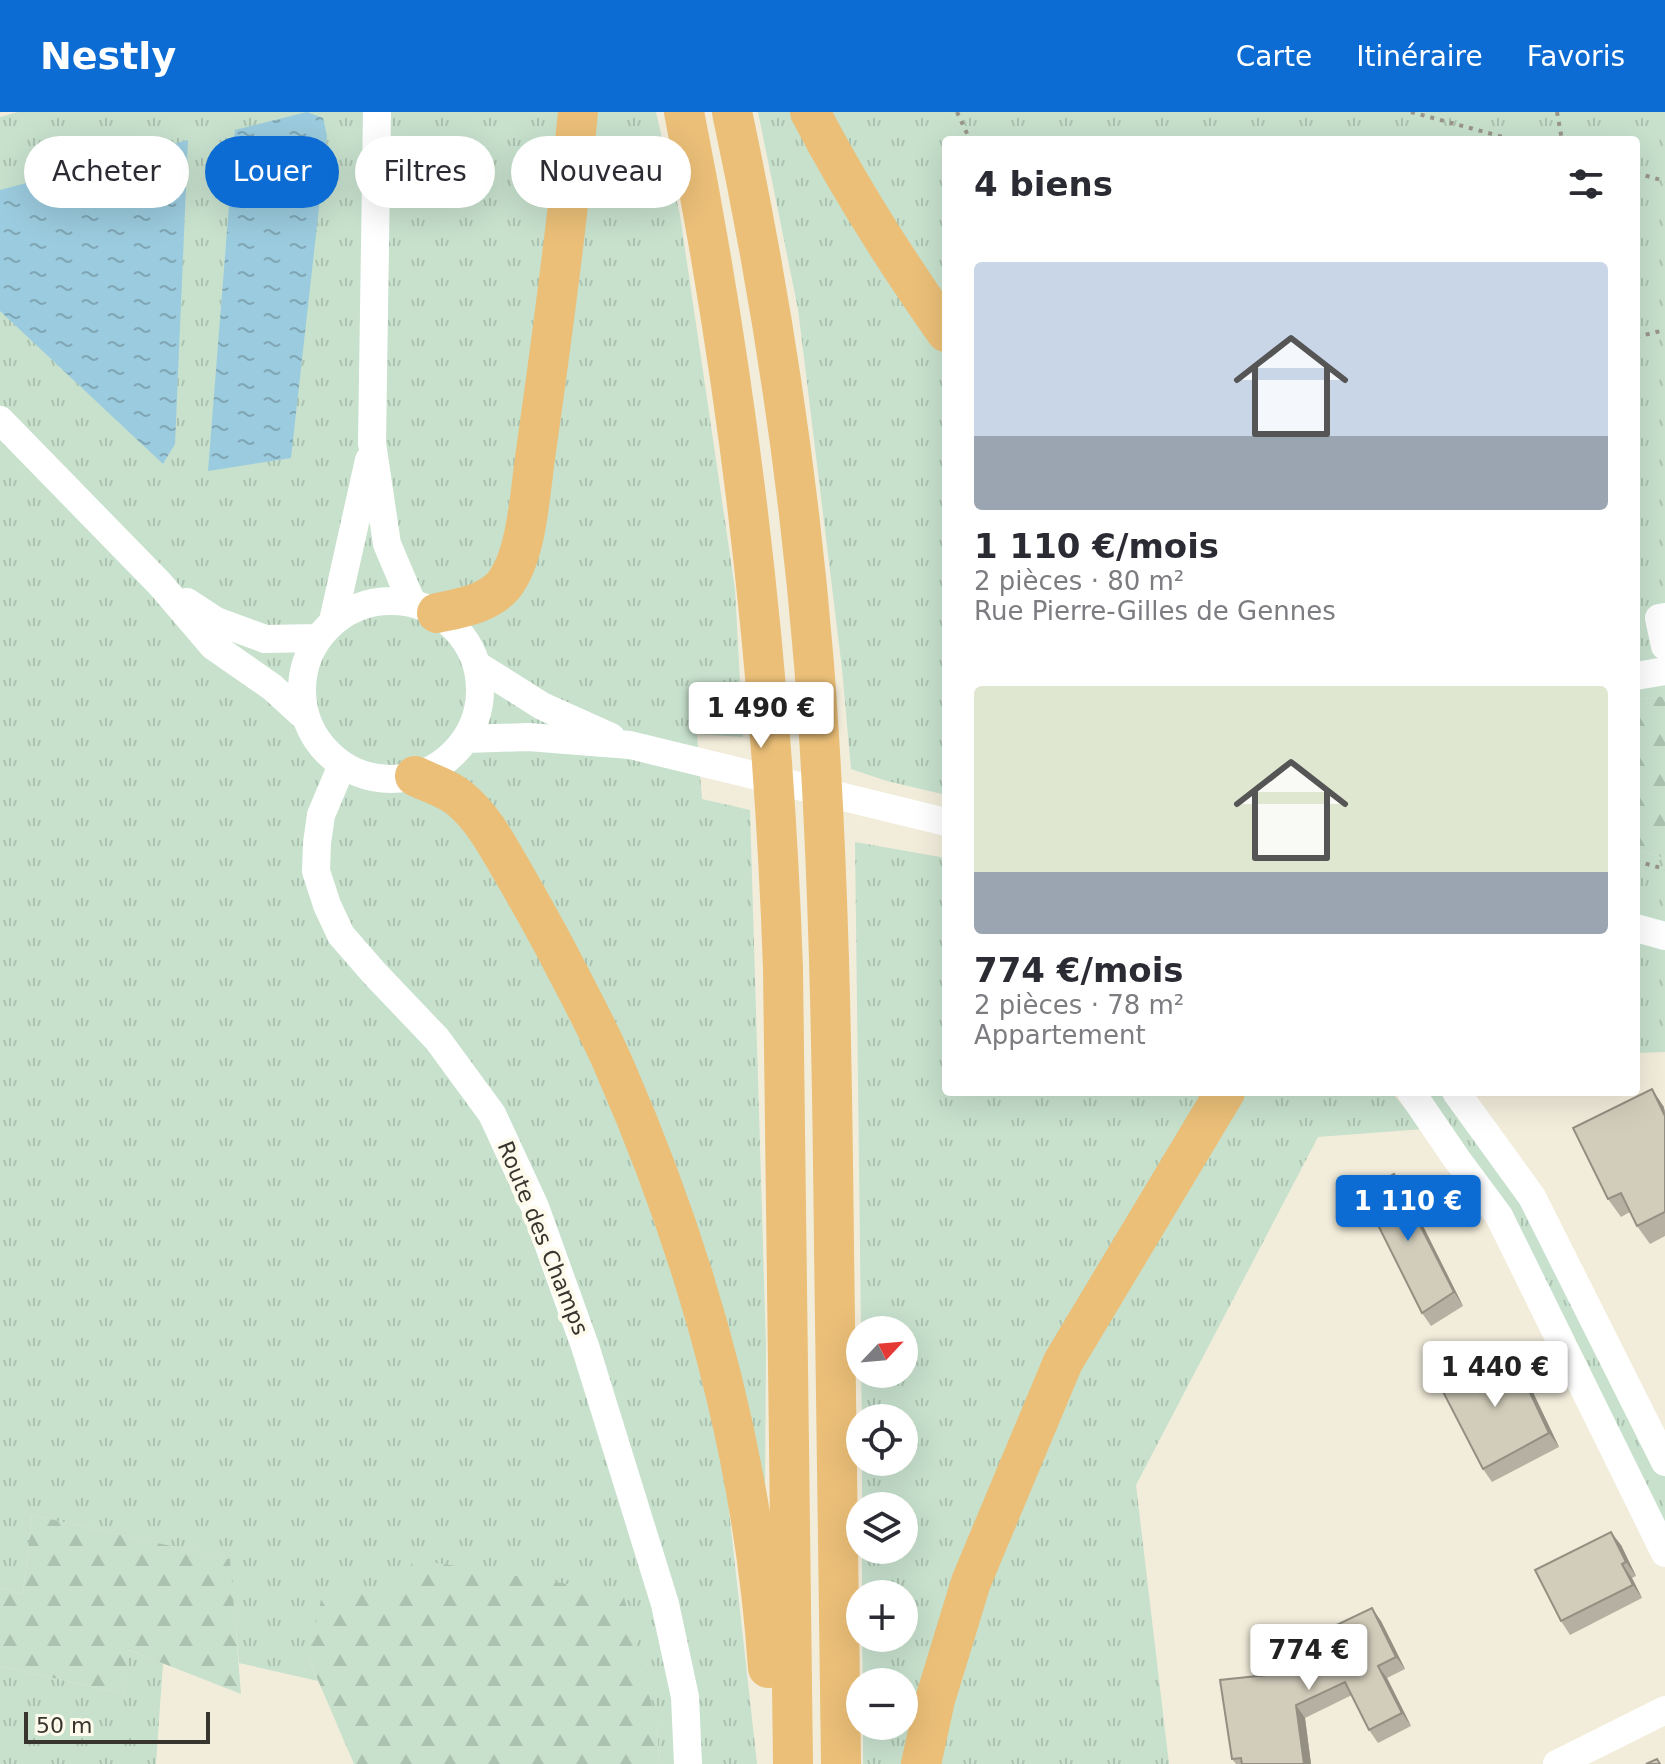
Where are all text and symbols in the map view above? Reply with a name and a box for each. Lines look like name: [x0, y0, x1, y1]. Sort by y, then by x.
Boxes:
text: Nestly: [40, 34, 176, 78]
text: Carte: [1236, 40, 1312, 73]
text: Itinéraire: [1356, 40, 1483, 73]
text: Favoris: [1527, 40, 1625, 73]
chip: Acheter: [24, 136, 189, 208]
chip: Louer: [205, 136, 339, 208]
chip: Filtres: [355, 136, 495, 208]
chip: Nouveau: [511, 136, 691, 208]
icon: filters: [1564, 162, 1608, 206]
text: 4 biens: [974, 164, 1113, 204]
icon: home: [1219, 314, 1363, 458]
text: 1 110 €/mois: [974, 526, 1219, 566]
text: 2 pièces · 80 m²: [974, 566, 1184, 596]
text: Rue Pierre-Gilles de Gennes: [974, 596, 1336, 626]
pin: 1 490 €: [687, 682, 835, 750]
text: 1 490 €: [707, 693, 815, 723]
icon: home: [1219, 738, 1363, 882]
text: 774 €/mois: [974, 950, 1184, 990]
text: 2 pièces · 78 m²: [974, 990, 1184, 1020]
text: Appartement: [974, 1020, 1146, 1050]
street label: Route des Champs: [493, 1138, 593, 1338]
pin: 1 110 €: [1334, 1175, 1482, 1243]
text: 1 110 €: [1354, 1186, 1462, 1216]
north arrow: [846, 1316, 918, 1388]
map controls: [846, 1316, 918, 1740]
pin: 1 440 €: [1421, 1341, 1569, 1409]
text: 1 440 €: [1441, 1352, 1549, 1382]
button: locate: [846, 1404, 918, 1476]
button: layers: [846, 1492, 918, 1564]
button: +: [846, 1580, 918, 1652]
pin: 774 €: [1253, 1624, 1365, 1692]
text: 774 €: [1268, 1635, 1350, 1665]
button: −: [846, 1668, 918, 1740]
scale bar: [24, 1708, 210, 1744]
text: 50 m: [36, 1713, 92, 1738]

